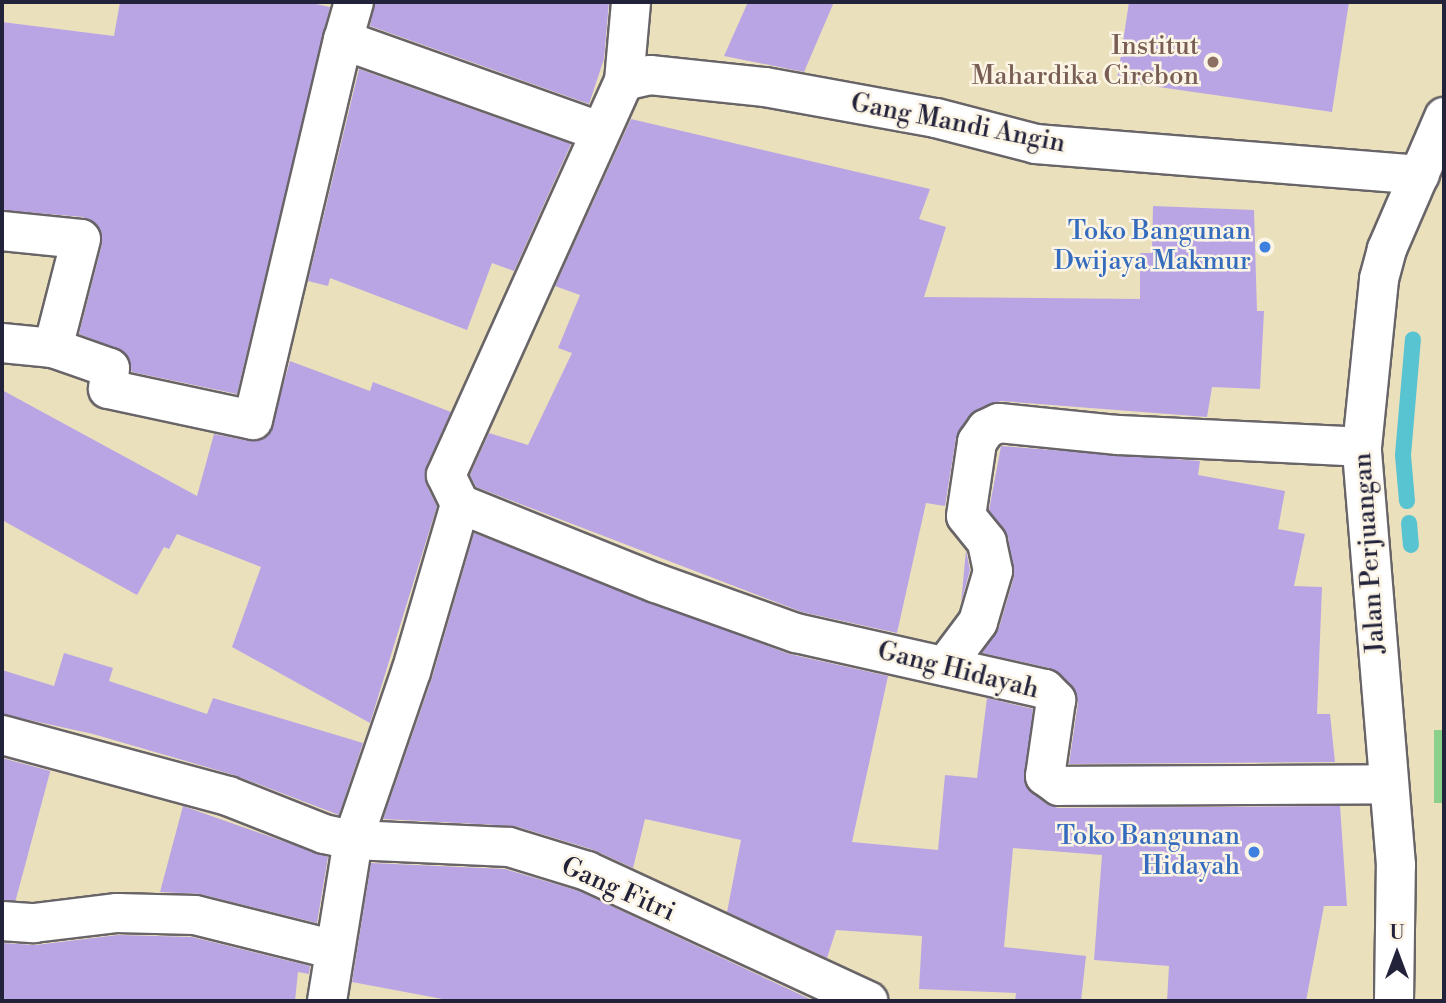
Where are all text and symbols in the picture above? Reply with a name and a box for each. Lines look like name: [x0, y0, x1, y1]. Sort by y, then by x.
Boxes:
place label: Institut Mahardika Cirebon: [971, 31, 1199, 92]
marker: Institut Mahardika Cirebon: [1205, 54, 1221, 70]
street label: Gang Mandi Angin: [848, 88, 1068, 160]
place label: Toko Bangunan Dwijaya Makmur: [1054, 216, 1251, 278]
marker: Toko Bangunan Dwijaya Makmur: [1257, 239, 1273, 255]
street label: Jalan Perjuangan: [1347, 452, 1393, 654]
street label: Gang Hidayah: [874, 636, 1042, 706]
place label: Toko Bangunan Hidayah: [1057, 821, 1240, 882]
marker: Toko Bangunan Hidayah: [1246, 844, 1262, 860]
street label: Gang Fitri: [556, 851, 680, 929]
north arrow: [1362, 919, 1432, 989]
text: U: [1390, 921, 1404, 945]

